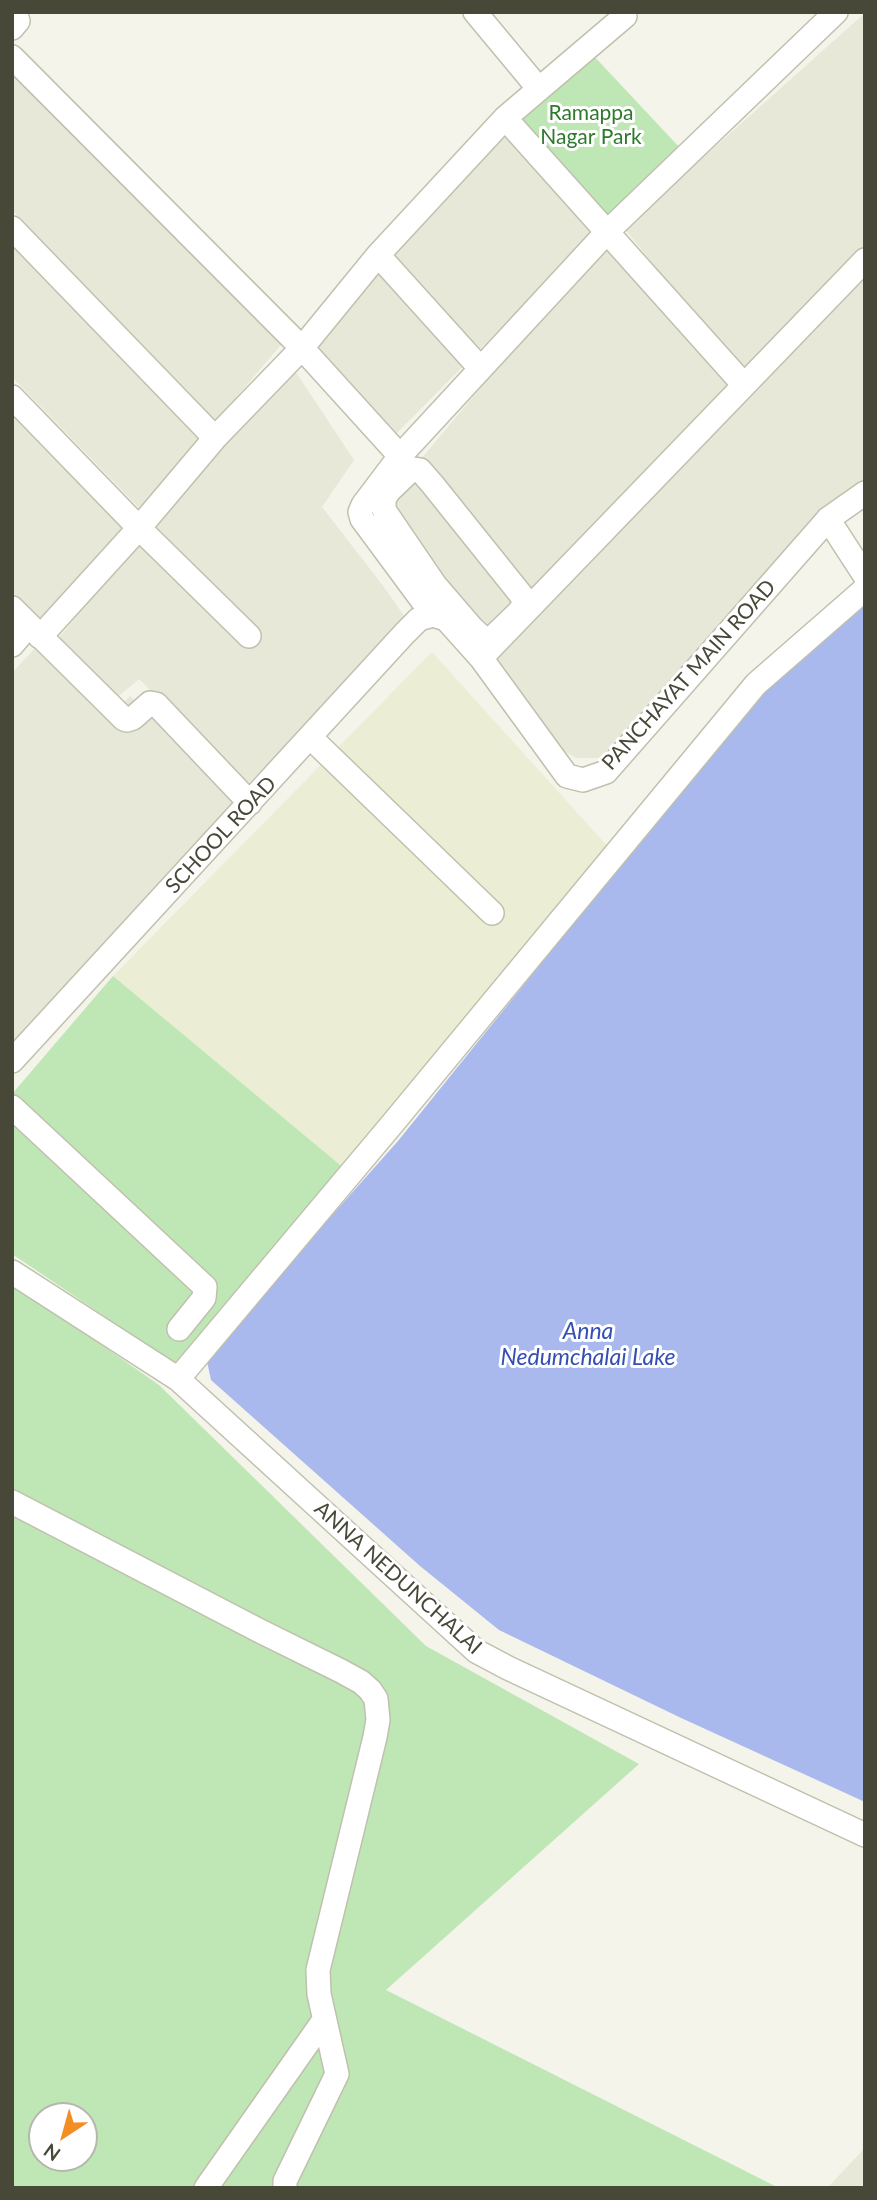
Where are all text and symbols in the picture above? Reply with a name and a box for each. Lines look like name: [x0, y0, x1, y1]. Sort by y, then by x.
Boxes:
park label: Ramappa Nagar Park: [540, 100, 642, 150]
street label: PANCHAYAT MAIN ROAD: [597, 575, 781, 775]
street label: SCHOOL ROAD: [160, 771, 282, 899]
water label: Anna Nedumchalai Lake: [501, 1318, 675, 1372]
street label: ANNA NEDUNCHALAI: [309, 1496, 487, 1660]
north arrow: [28, 2102, 98, 2172]
text: N: [39, 2139, 64, 2166]

